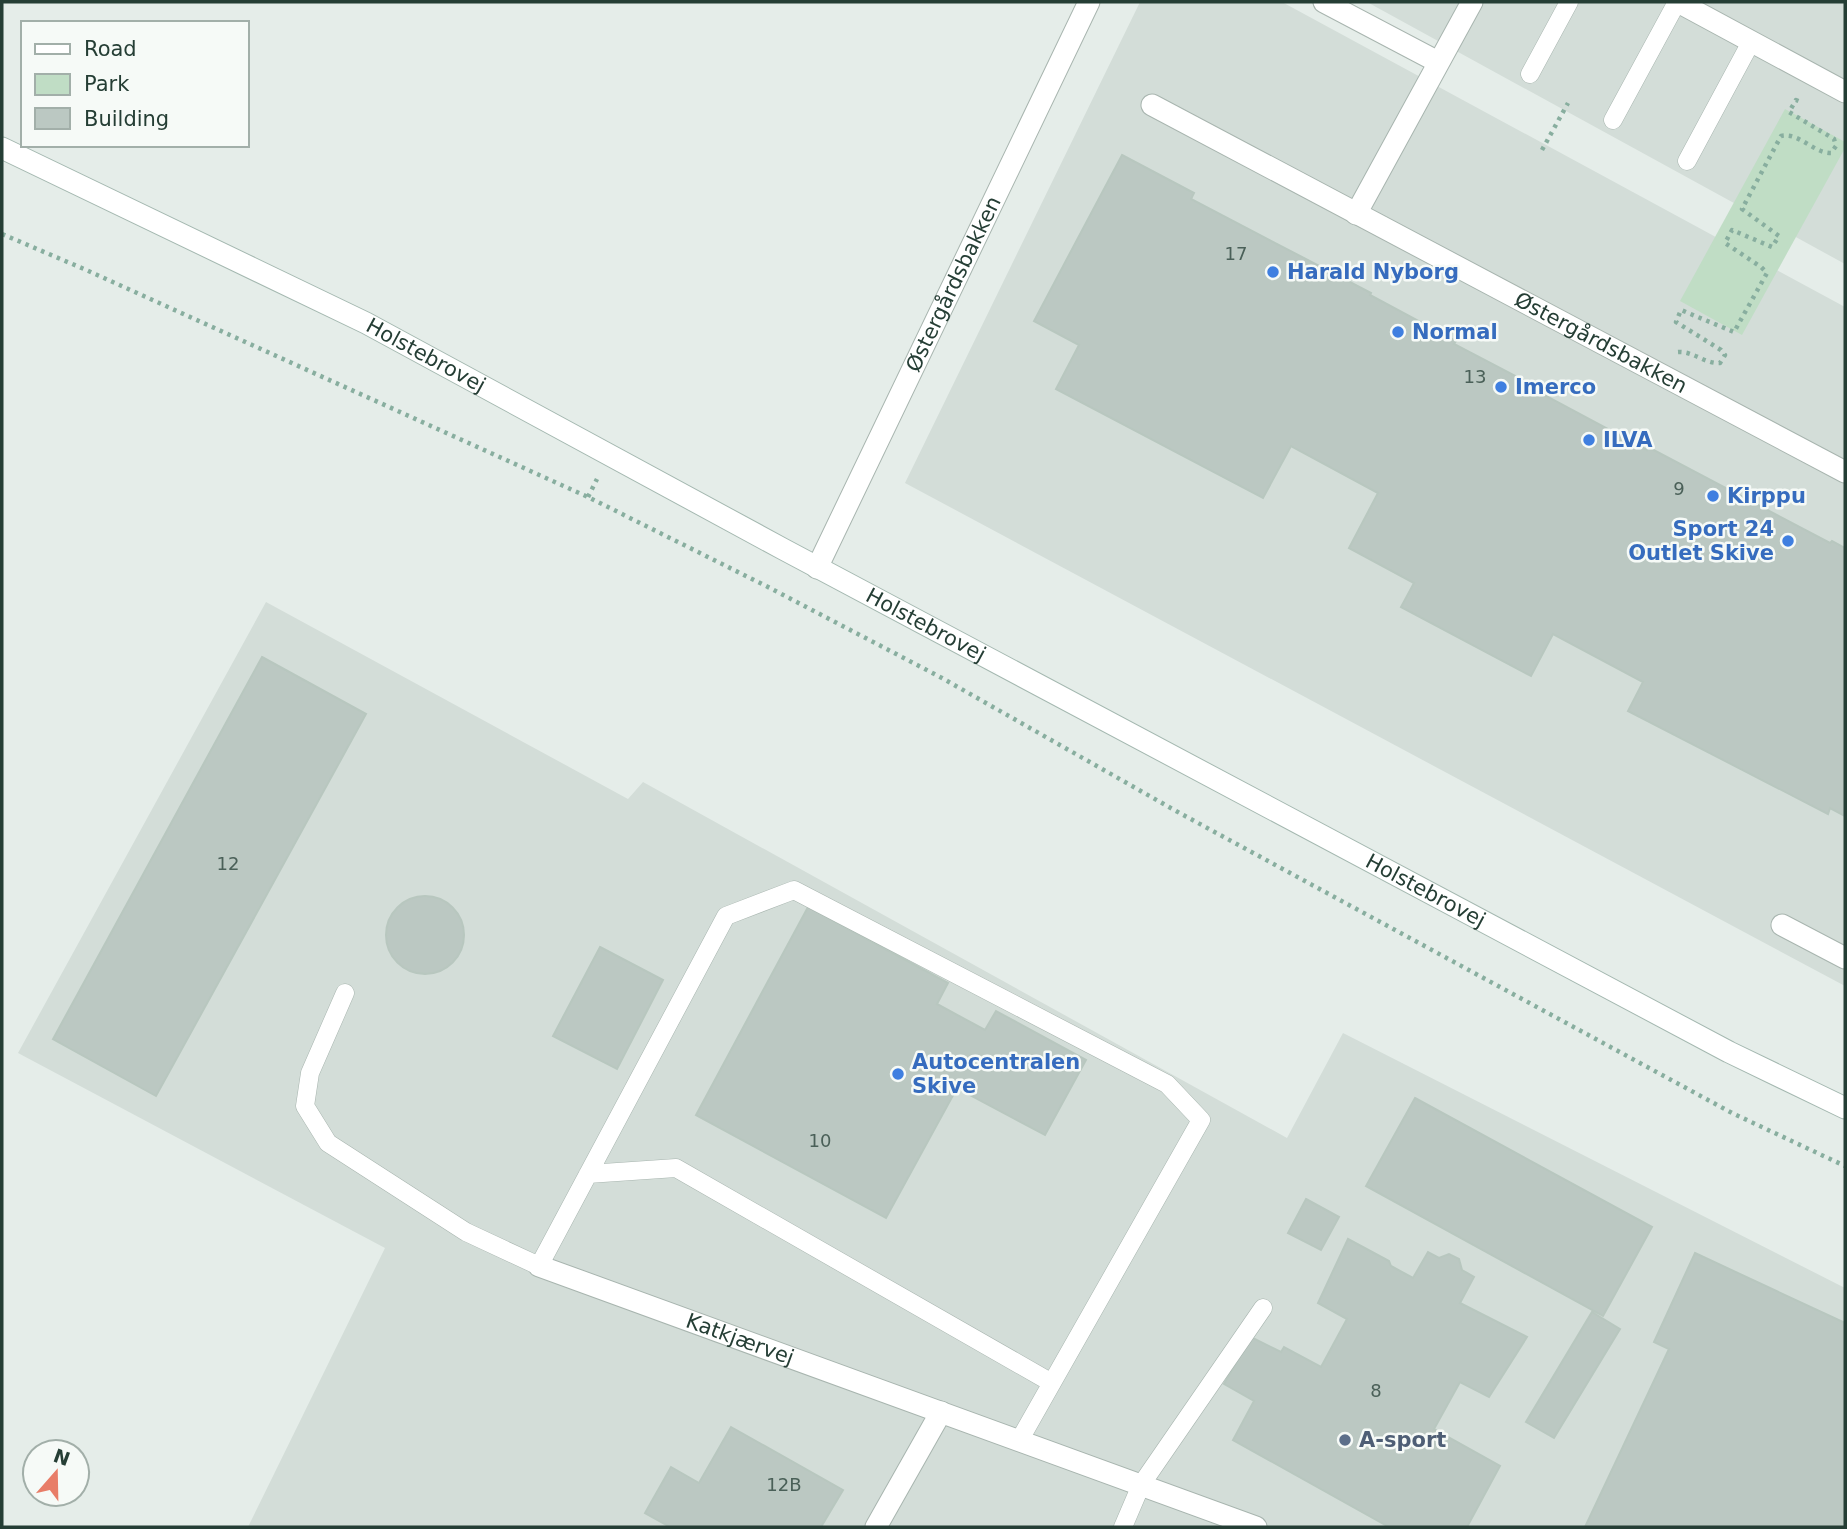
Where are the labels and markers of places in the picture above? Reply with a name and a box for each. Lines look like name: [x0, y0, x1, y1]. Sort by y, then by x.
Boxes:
place label: Harald Nyborg: [1287, 260, 1459, 284]
marker: Harald Nyborg: [1265, 264, 1281, 280]
place label: Normal: [1412, 320, 1498, 344]
marker: Normal: [1390, 324, 1406, 340]
place label: Imerco: [1515, 375, 1596, 399]
marker: Imerco: [1493, 379, 1509, 395]
place label: ILVA: [1603, 428, 1653, 452]
marker: ILVA: [1581, 432, 1597, 448]
place label: Kirppu: [1727, 484, 1806, 508]
marker: Kirppu: [1705, 488, 1721, 504]
place label: Sport 24 Outlet Skive: [1628, 517, 1774, 565]
marker: Sport 24 Outlet Skive: [1780, 533, 1796, 549]
place label: Autocentralen Skive: [912, 1050, 1080, 1098]
marker: Autocentralen Skive: [890, 1066, 906, 1082]
place label: A-sport: [1359, 1428, 1446, 1452]
marker: A-sport: [1337, 1432, 1353, 1448]

